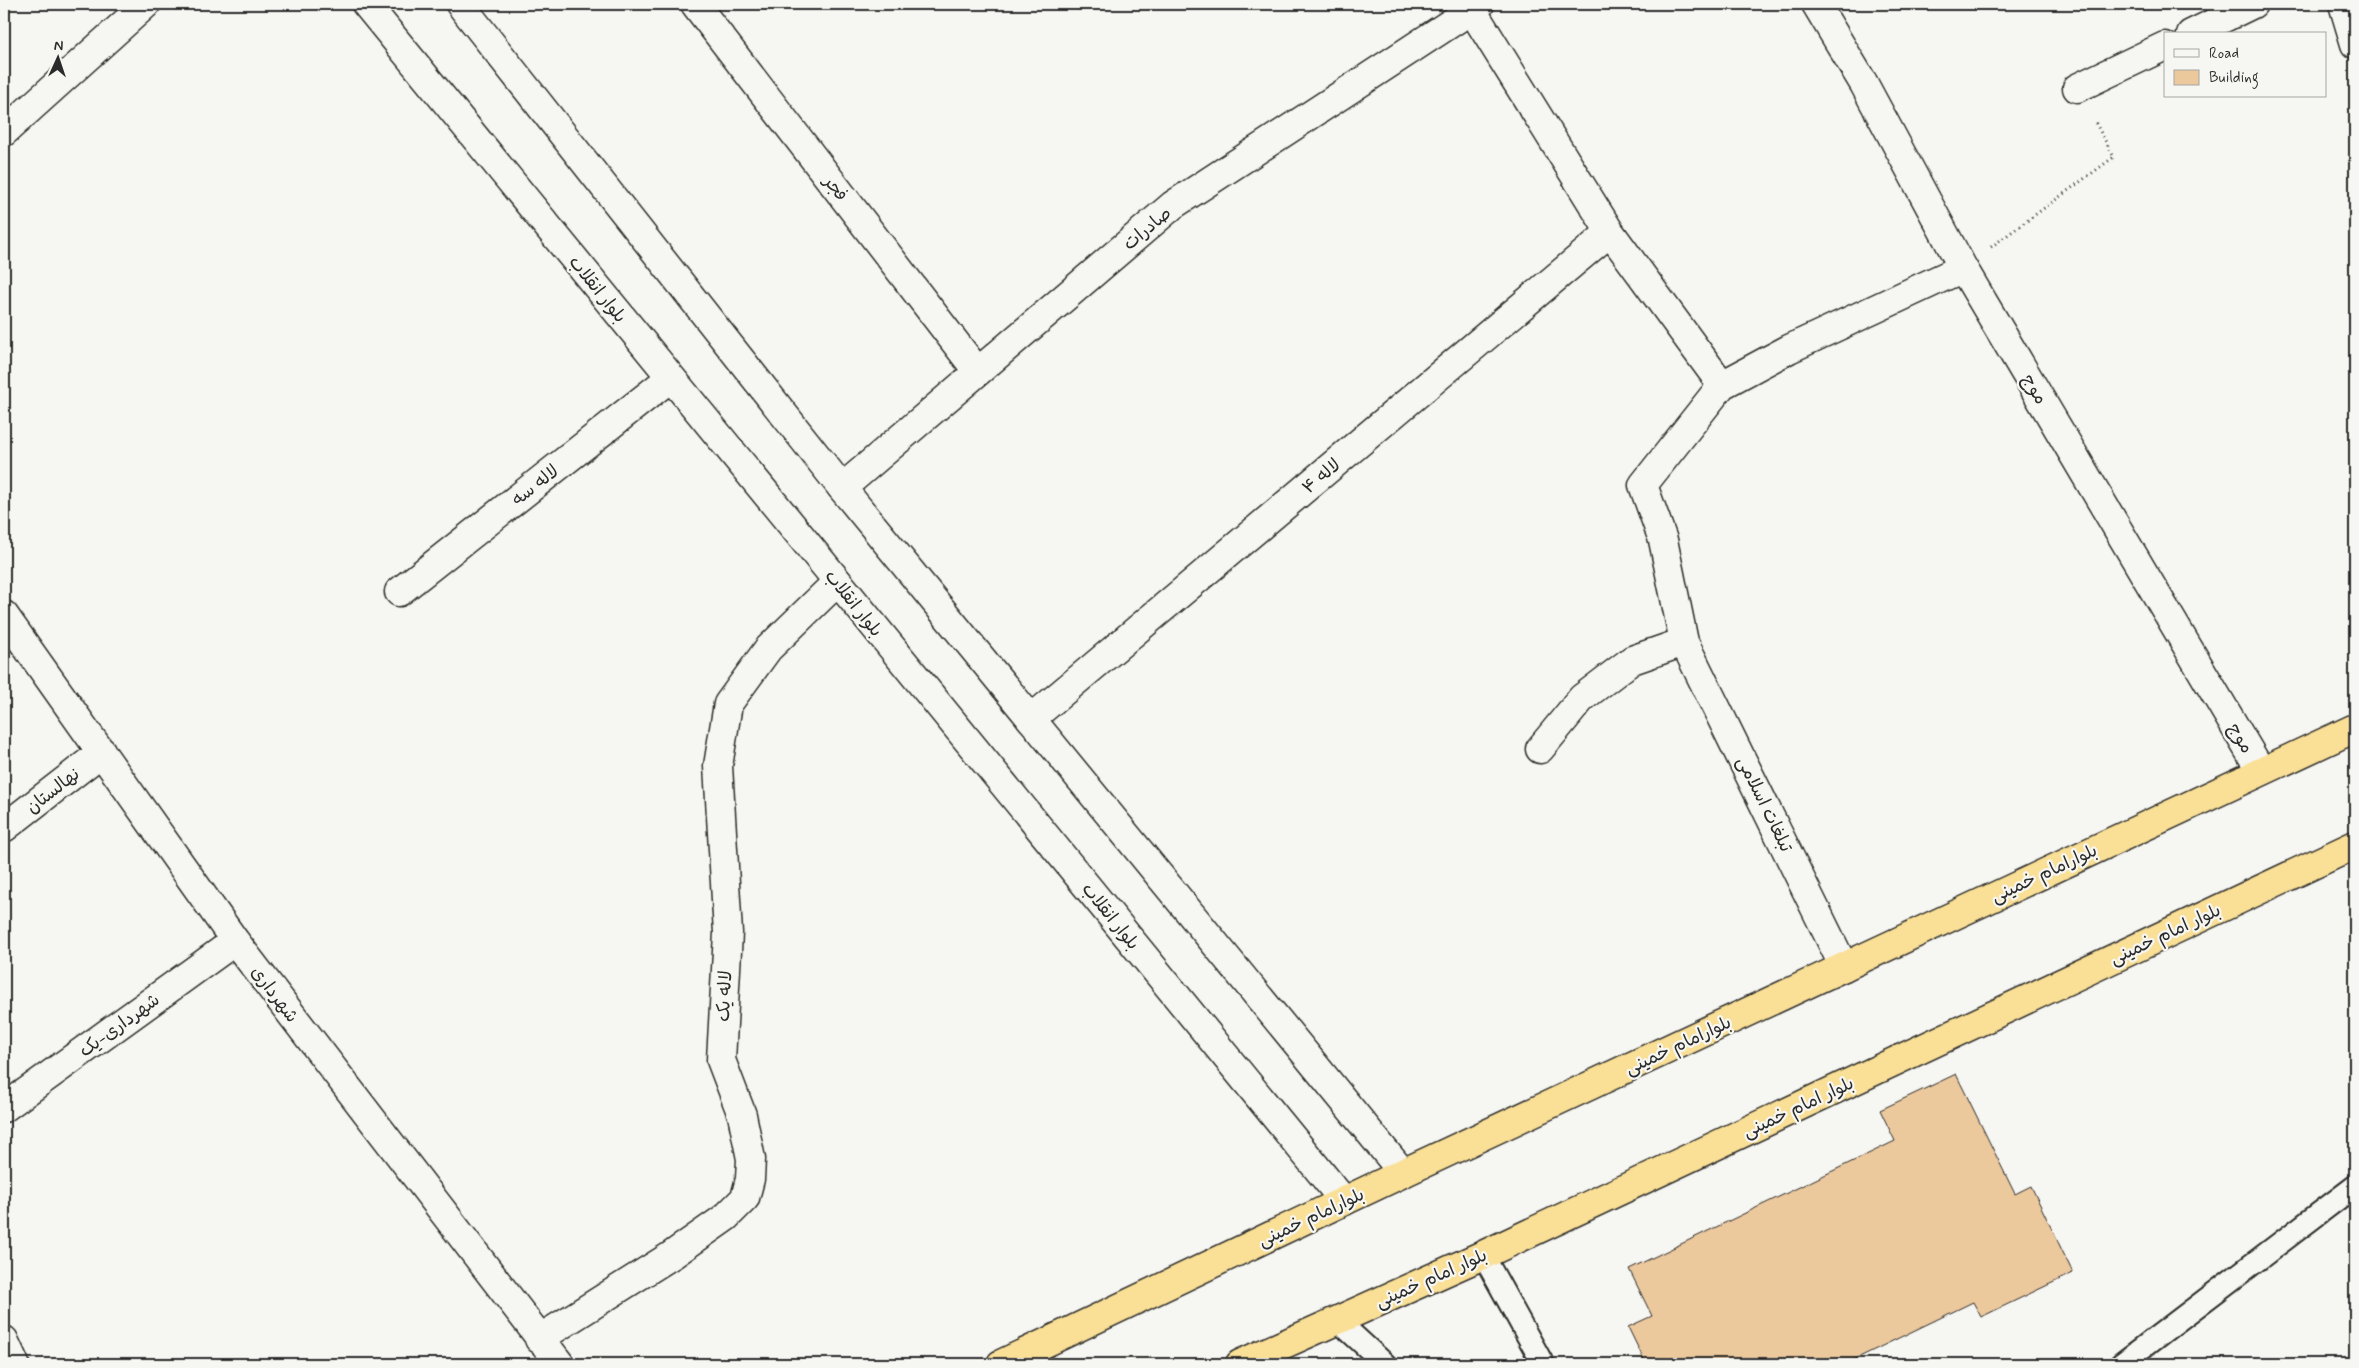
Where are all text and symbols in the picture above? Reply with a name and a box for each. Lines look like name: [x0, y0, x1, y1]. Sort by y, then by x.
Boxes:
north arrow: [32, 32, 82, 82]
legend: [2164, 32, 2326, 98]
text: N: [53, 37, 64, 55]
text: Road: [2209, 44, 2239, 64]
text: Building: [2209, 68, 2259, 89]
street label: فجر: [816, 169, 853, 207]
street label: صادرات: [1118, 201, 1177, 256]
street label: بلوار انقلاب: [563, 251, 632, 328]
street label: موج: [2016, 370, 2053, 409]
street label: لاله ۴: [1297, 454, 1346, 500]
street label: لاله سه: [507, 460, 564, 512]
street label: بلوار انقلاب: [819, 565, 888, 642]
street label: موج: [2222, 719, 2259, 758]
street label: تبلغات اسلامی: [1731, 752, 1798, 857]
street label: نهالستان: [21, 762, 86, 820]
street label: بلوارامام خمینی: [1987, 839, 2102, 910]
street label: بلوار انقلاب: [1076, 878, 1145, 955]
street label: بلوار امام خمینی: [2106, 899, 2225, 972]
street label: شهرداری: [245, 961, 303, 1028]
street label: لاله یک: [712, 970, 738, 1022]
street label: شهرداری-یک: [74, 988, 165, 1063]
street label: بلوارامام خمینی: [1621, 1011, 1736, 1082]
street label: بلوار امام خمینی: [1739, 1072, 1858, 1145]
street label: بلوارامام خمینی: [1254, 1183, 1369, 1254]
street label: بلوار امام خمینی: [1372, 1244, 1492, 1315]

